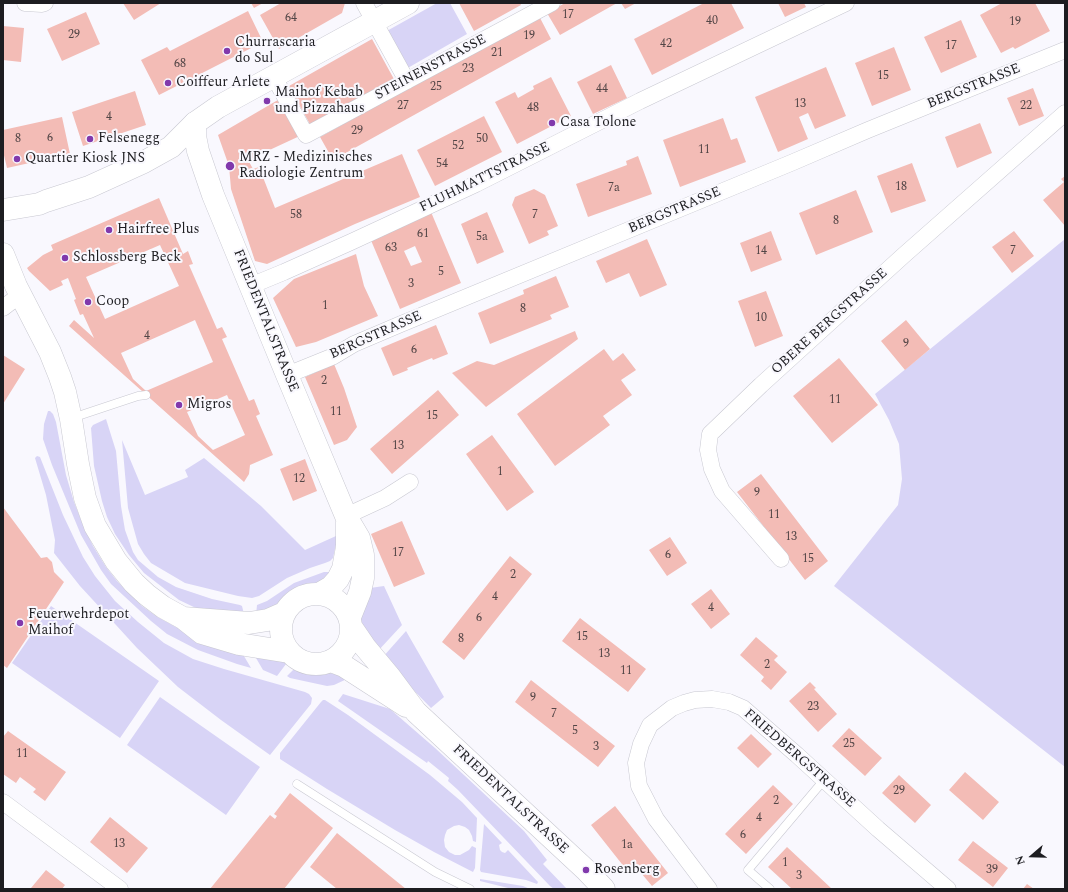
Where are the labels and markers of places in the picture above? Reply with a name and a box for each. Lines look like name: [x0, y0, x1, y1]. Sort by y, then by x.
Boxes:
place label: Churrascaria do Sul: [235, 35, 316, 68]
marker: Churrascaria do Sul: [222, 46, 232, 56]
place label: Coiffeur Arlete: [176, 75, 270, 91]
marker: Coiffeur Arlete: [163, 78, 173, 88]
place label: Maihof Kebab und Pizzahaus: [275, 85, 365, 118]
marker: Maihof Kebab und Pizzahaus: [262, 96, 272, 106]
place label: Casa Tolone: [560, 115, 636, 131]
marker: Casa Tolone: [547, 118, 557, 128]
place label: Felsenegg: [98, 131, 160, 147]
marker: Felsenegg: [85, 134, 95, 144]
place label: MRZ - Medizinisches Radiologie Zentrum: [239, 150, 373, 182]
place label: Quartier Kiosk JNS: [25, 151, 145, 167]
marker: Quartier Kiosk JNS: [12, 154, 22, 164]
marker: MRZ - Medizinisches Radiologie Zentrum: [224, 160, 236, 172]
place label: Hairfree Plus: [117, 222, 200, 238]
marker: Hairfree Plus: [104, 225, 114, 235]
place label: Schlossberg Beck: [73, 250, 181, 266]
marker: Schlossberg Beck: [60, 253, 70, 263]
place label: Coop: [96, 294, 129, 310]
marker: Coop: [83, 297, 93, 307]
place label: Migros: [187, 397, 231, 413]
marker: Migros: [174, 400, 184, 410]
place label: Feuerwehrdepot Maihof: [28, 607, 129, 640]
marker: Feuerwehrdepot Maihof: [15, 618, 25, 628]
place label: Rosenberg: [594, 862, 660, 878]
marker: Rosenberg: [581, 865, 591, 875]

